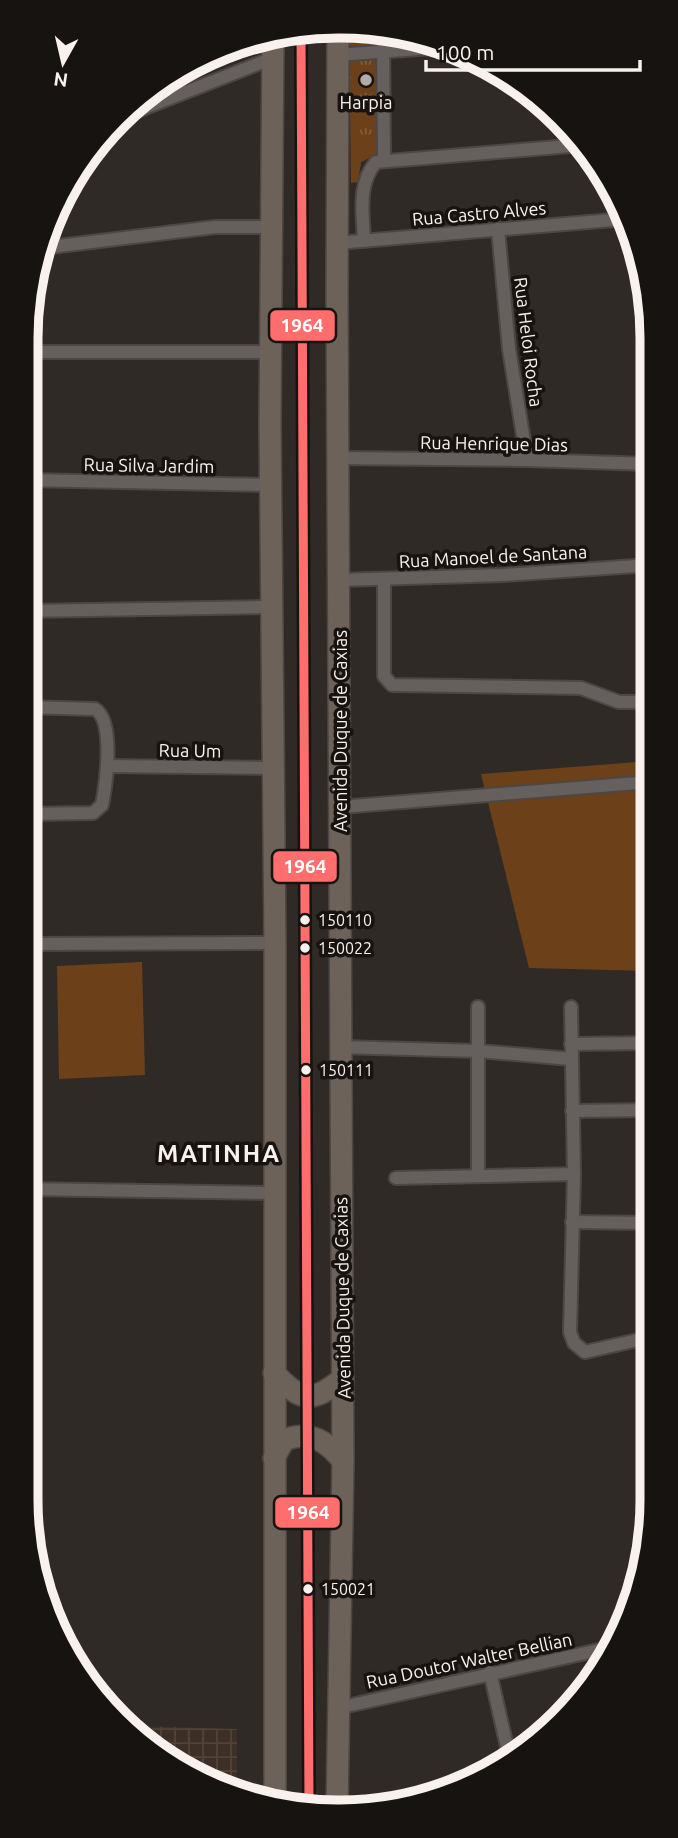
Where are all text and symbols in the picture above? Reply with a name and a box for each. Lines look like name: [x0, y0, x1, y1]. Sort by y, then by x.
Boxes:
north arrow: [28, 28, 98, 98]
scale bar: [426, 28, 640, 72]
text: 100 m: [436, 40, 494, 64]
text: N: [52, 68, 69, 92]
marker: Harpia: [358, 72, 374, 88]
place label: Harpia: [340, 92, 392, 112]
street label: Rua Castro Alves: [411, 197, 547, 229]
street label: Rua Heloi Rocha: [511, 276, 547, 408]
line badge: 1964: [269, 309, 336, 342]
text: 1964: [281, 314, 324, 336]
street label: Rua Henrique Dias: [420, 432, 568, 454]
street label: Rua Silva Jardim: [83, 454, 215, 476]
street label: Rua Manoel de Santana: [398, 541, 588, 571]
street label: Avenida Duque de Caxias: [330, 630, 350, 832]
street label: Rua Um: [158, 739, 222, 761]
line badge: 1964: [272, 850, 338, 883]
text: 1964: [284, 855, 327, 877]
place label: 150110: [318, 911, 372, 929]
marker: 150110: [298, 913, 312, 927]
place label: 150022: [318, 939, 372, 957]
marker: 150022: [298, 941, 312, 955]
place label: 150111: [319, 1061, 373, 1079]
marker: 150111: [299, 1063, 313, 1077]
district label: MATINHA: [157, 1140, 281, 1167]
street label: Avenida Duque de Caxias: [330, 1197, 354, 1399]
line badge: 1964: [274, 1496, 341, 1529]
text: 1964: [287, 1501, 330, 1523]
place label: 150021: [321, 1580, 375, 1598]
marker: 150021: [301, 1582, 315, 1596]
street label: Rua Doutor Walter Bellian: [364, 1628, 574, 1692]

